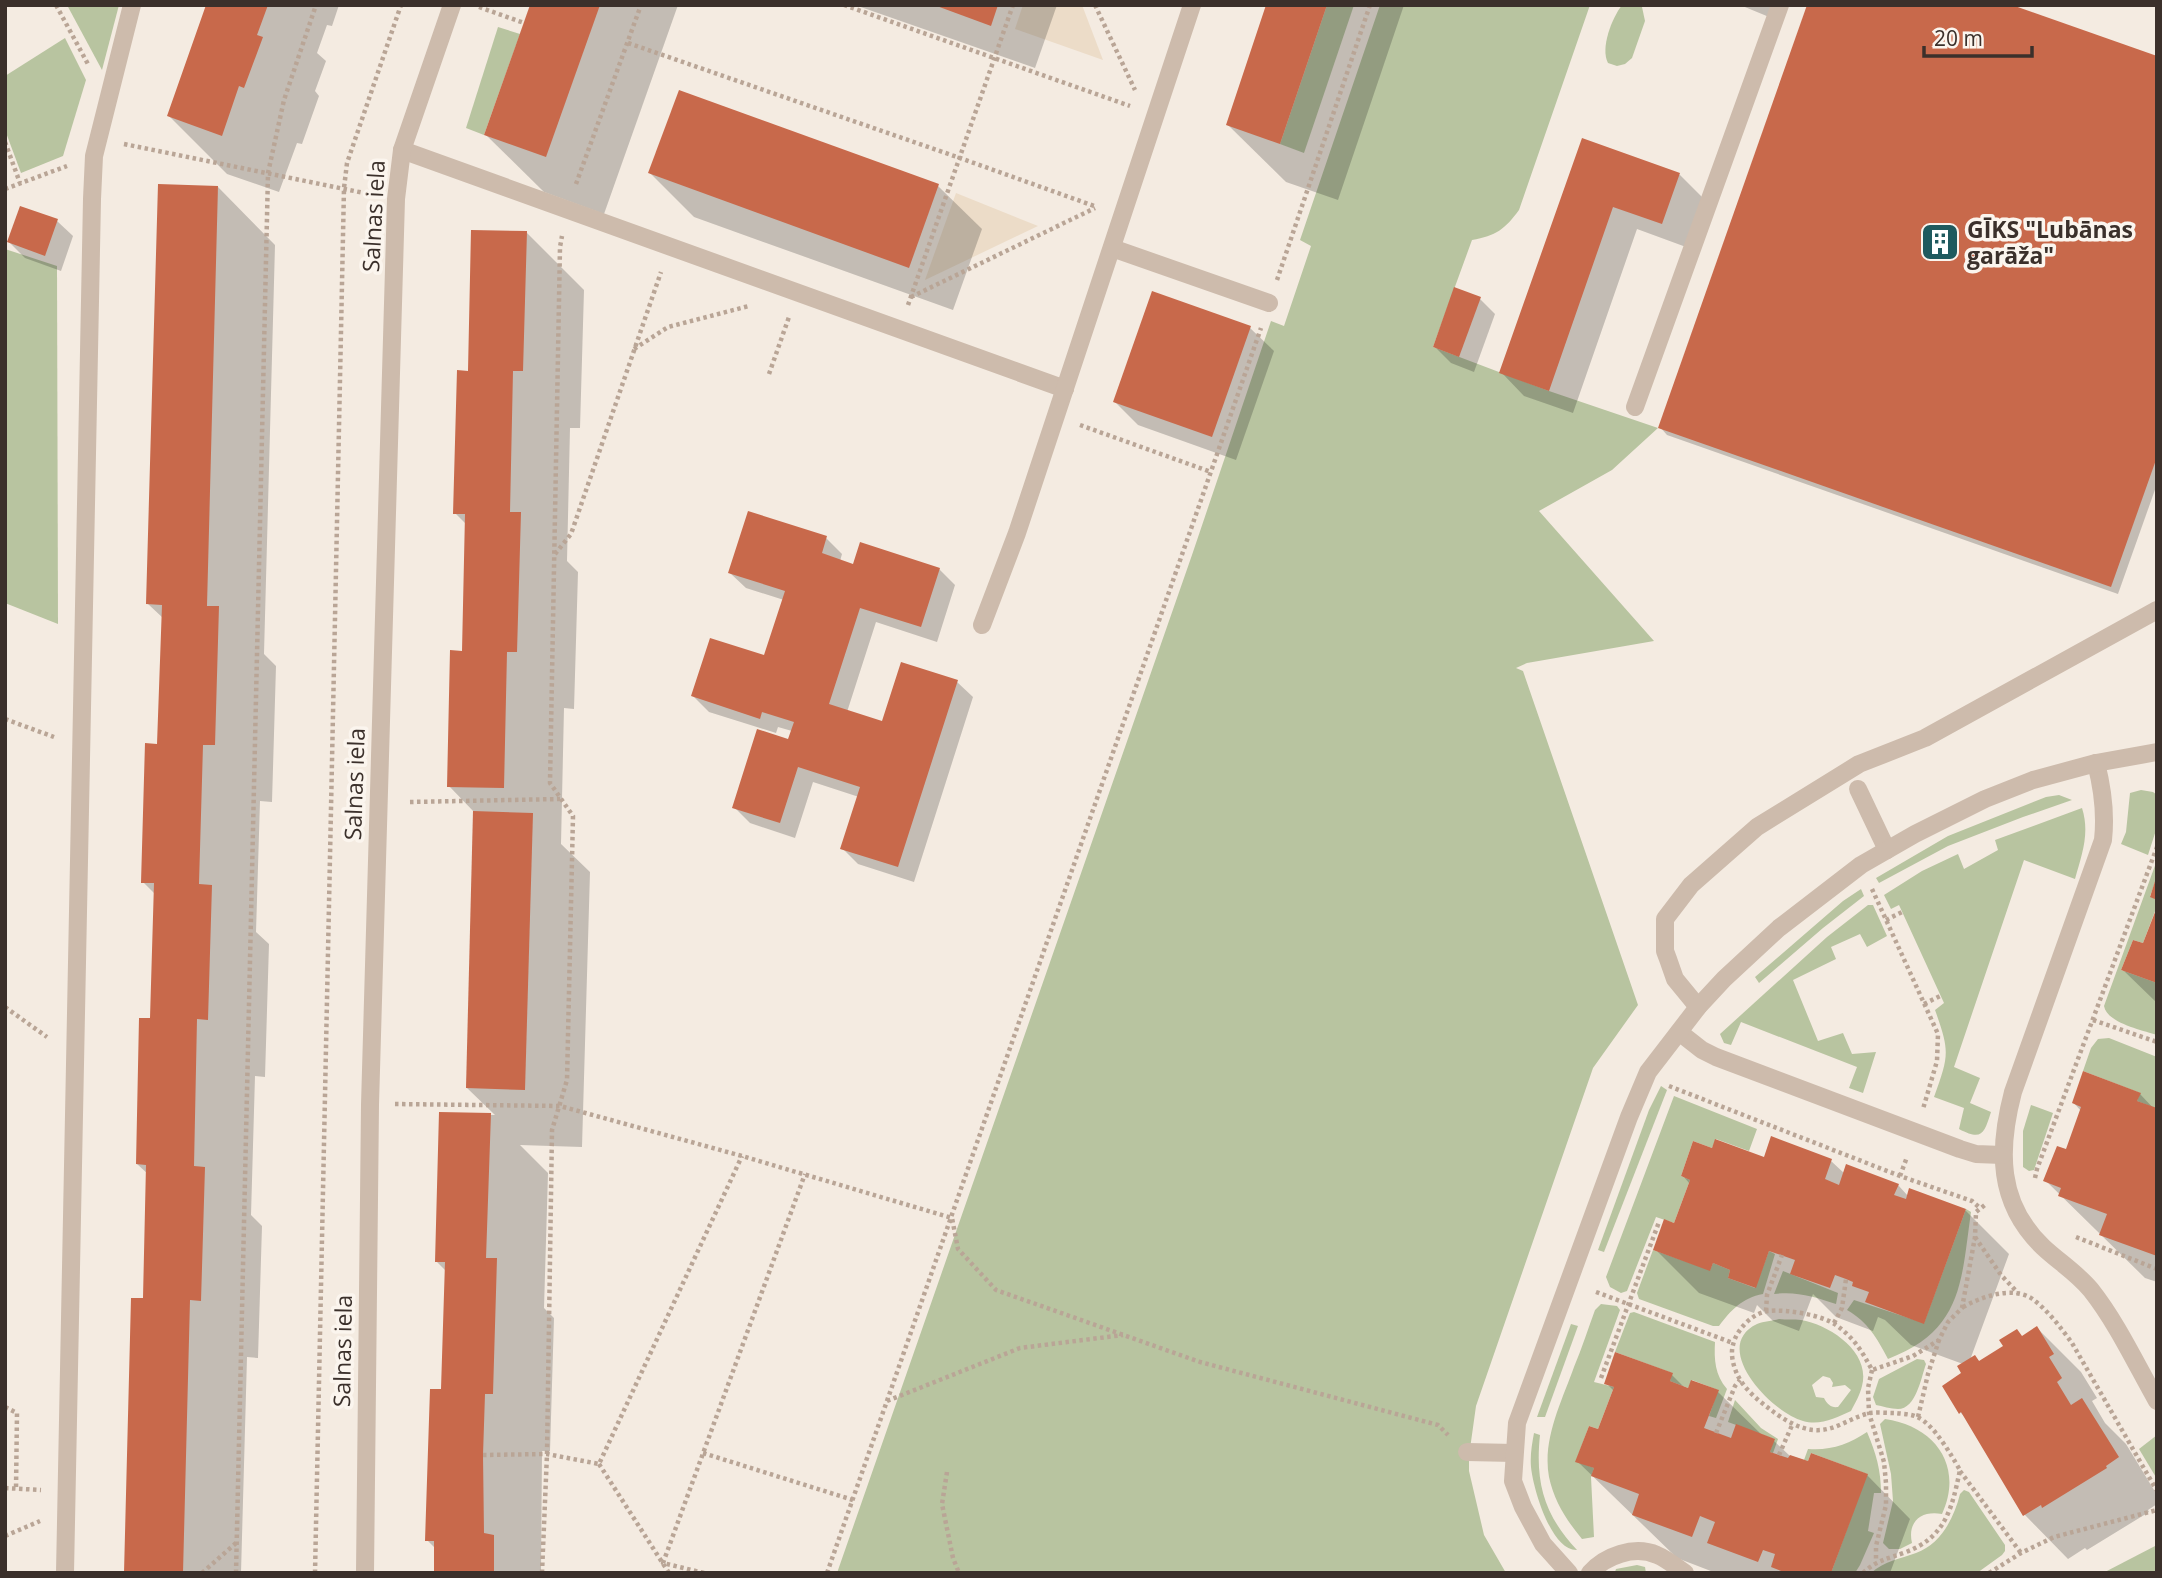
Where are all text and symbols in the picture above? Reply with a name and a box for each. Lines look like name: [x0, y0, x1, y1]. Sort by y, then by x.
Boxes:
scale bar: [1924, 14, 2032, 58]
text: 20 m: [1934, 24, 1983, 52]
street label: Salnas iela: [354, 159, 392, 273]
place label: GĪKS "Lubānas garāža": [1967, 213, 2133, 271]
building icon: GĪKS "Lubānas garāža": [1919, 221, 1961, 263]
street label: Salnas iela: [336, 727, 372, 841]
street label: Salnas iela: [325, 1295, 359, 1407]

